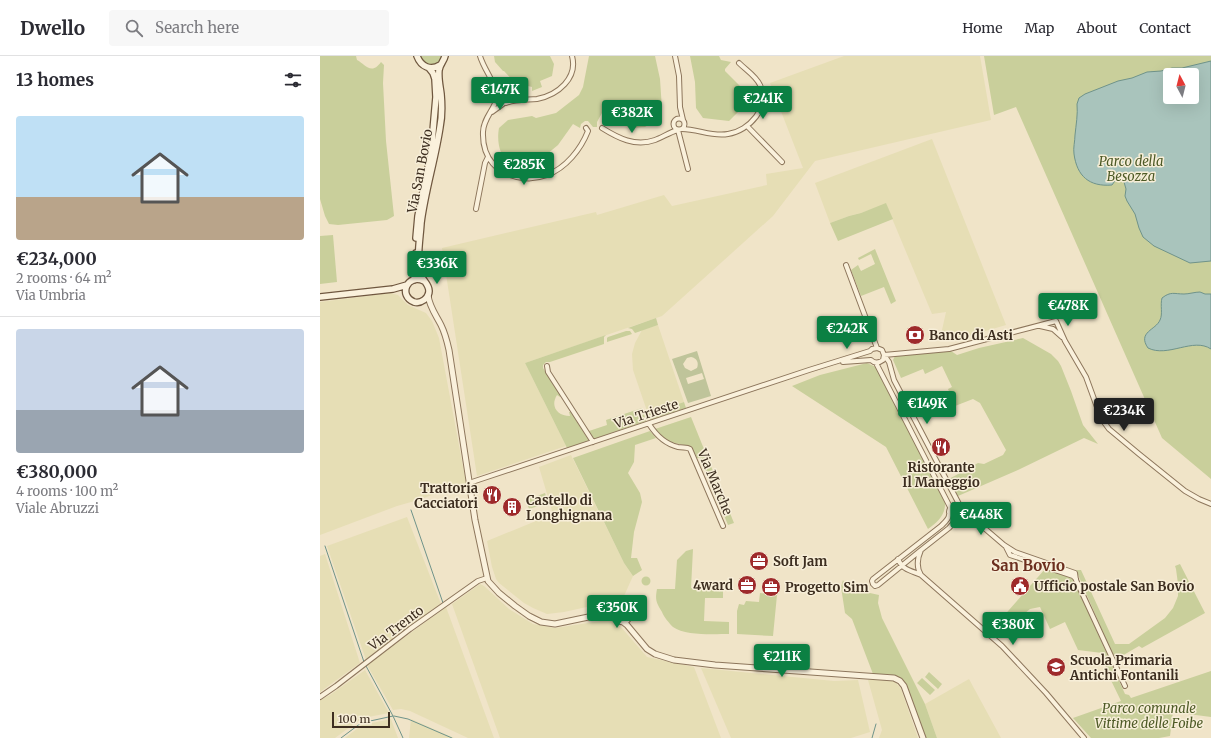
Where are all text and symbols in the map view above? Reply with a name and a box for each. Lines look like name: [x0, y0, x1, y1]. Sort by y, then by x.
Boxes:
search box: [109, 10, 389, 46]
text: Dwello: [20, 16, 85, 40]
icon: search: [123, 17, 145, 39]
text: Search here: [155, 18, 239, 37]
text: Home: [962, 19, 1003, 37]
text: Map: [1025, 19, 1054, 37]
text: About: [1076, 19, 1117, 37]
text: Contact: [1139, 19, 1191, 37]
north arrow: [1163, 68, 1199, 104]
map controls: [1163, 68, 1199, 104]
text: 13 homes: [16, 69, 94, 91]
icon: filters: [282, 69, 304, 91]
pin: €147K: [472, 77, 528, 111]
text: €147K: [480, 81, 520, 98]
pin: €241K: [735, 86, 791, 120]
text: €241K: [743, 90, 783, 107]
pin: €382K: [604, 100, 660, 134]
text: €382K: [611, 104, 653, 121]
street label: Via San Bovio: [403, 127, 437, 215]
icon: home: [124, 142, 196, 214]
pin: €285K: [496, 152, 552, 186]
park label: Parco della Besozza: [1099, 153, 1163, 185]
text: €285K: [503, 156, 545, 173]
text: €234,000: [16, 248, 97, 270]
pin: €336K: [409, 251, 465, 285]
text: €336K: [416, 255, 458, 272]
text: 2 rooms · 64 m²: [16, 270, 112, 287]
text: Via Umbria: [16, 287, 86, 304]
pin: €478K: [1040, 293, 1096, 327]
text: €478K: [1047, 297, 1089, 314]
pin: €242K: [819, 316, 875, 350]
text: €242K: [826, 320, 868, 337]
bank icon: Banco di Asti: [904, 324, 926, 346]
place label: Banco di Asti: [929, 327, 1014, 344]
icon: home: [124, 355, 196, 427]
pin: €149K: [899, 391, 955, 425]
text: €149K: [907, 395, 947, 412]
street label: Via Trieste: [611, 396, 681, 433]
pin: €234K: [1096, 398, 1152, 432]
text: €234K: [1103, 402, 1145, 419]
restaurant icon: Ristorante Il Maneggio: [930, 436, 952, 458]
street label: Via Marche: [693, 446, 737, 518]
place label: Ristorante Il Maneggio: [902, 459, 980, 491]
text: €380,000: [16, 461, 98, 483]
place label: Trattoria Cacciatori: [414, 480, 479, 512]
text: 4 rooms · 100 m²: [16, 483, 118, 500]
restaurant icon: Trattoria Cacciatori: [481, 484, 503, 506]
place label: Castello di Longhignana: [526, 492, 612, 524]
building icon: Castello di Longhignana: [501, 496, 523, 518]
text: Viale Abruzzi: [16, 500, 99, 517]
pin: €448K: [953, 502, 1009, 536]
text: €448K: [959, 506, 1003, 523]
office icon: Soft Jam: [748, 550, 770, 572]
place label: Soft Jam: [773, 553, 827, 570]
district label: San Bovio: [991, 556, 1065, 575]
office icon: 4ward: [736, 574, 758, 596]
public building icon: Ufficio postale San Bovio: [1009, 575, 1031, 597]
office icon: Progetto Sim: [760, 576, 782, 598]
place label: 4ward: [693, 577, 733, 594]
place label: Ufficio postale San Bovio: [1034, 578, 1194, 595]
place label: Progetto Sim: [785, 579, 868, 596]
pin: €350K: [589, 595, 645, 629]
text: €350K: [596, 599, 638, 616]
street label: Via Trento: [364, 601, 427, 655]
pin: €380K: [985, 612, 1041, 646]
text: €380K: [992, 616, 1034, 633]
pin: €211K: [754, 644, 810, 678]
text: €211K: [763, 648, 801, 665]
place label: Scuola Primaria Antichi Fontanili: [1069, 652, 1179, 684]
school or university icon: Scuola Primaria Antichi Fontanili: [1045, 656, 1067, 678]
park label: Parco comunale Vittime delle Foibe: [1095, 700, 1204, 732]
scale bar: [332, 710, 390, 729]
text: 100 m: [338, 712, 370, 726]

